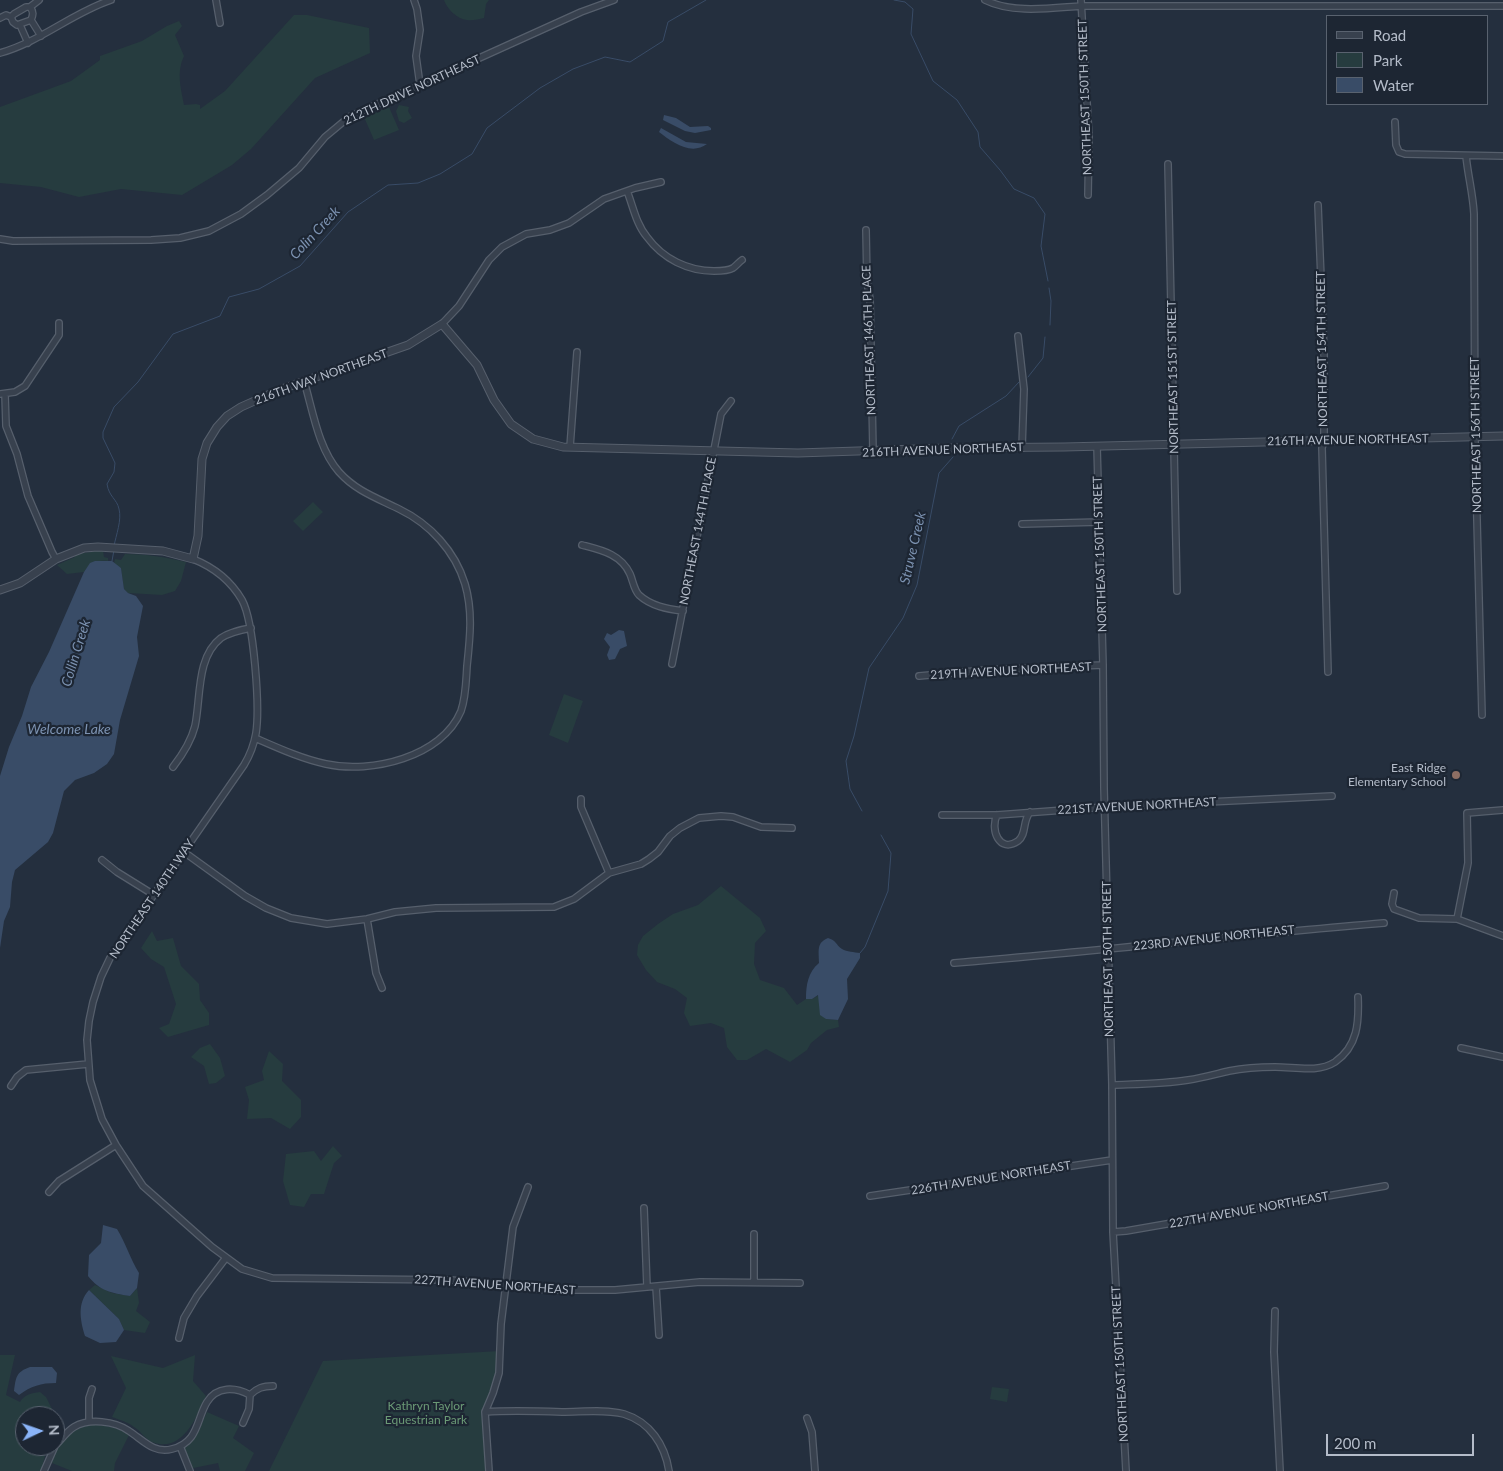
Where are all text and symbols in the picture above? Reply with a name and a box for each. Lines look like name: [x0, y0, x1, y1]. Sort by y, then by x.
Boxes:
legend: [1326, 15, 1488, 105]
street label: NORTHEAST 150TH STREET: [1075, 19, 1095, 175]
text: Road: [1373, 26, 1406, 44]
text: Park: [1373, 51, 1402, 69]
street label: 212TH DRIVE NORTHEAST: [341, 52, 483, 128]
text: Water: [1373, 76, 1414, 94]
water label: Colin Creek: [286, 203, 344, 263]
street label: NORTHEAST 146TH PLACE: [859, 265, 879, 415]
street label: NORTHEAST 154TH STREET: [1313, 271, 1331, 427]
street label: NORTHEAST 151ST STREET: [1164, 300, 1182, 454]
street label: 216TH WAY NORTHEAST: [252, 346, 390, 408]
street label: NORTHEAST 156TH STREET: [1467, 357, 1485, 513]
street label: 216TH AVENUE NORTHEAST: [1267, 431, 1429, 449]
street label: 216TH AVENUE NORTHEAST: [862, 440, 1024, 460]
street label: NORTHEAST 144TH PLACE: [677, 456, 719, 606]
street label: NORTHEAST 150TH STREET: [1090, 476, 1110, 632]
water label: Struve Creek: [897, 510, 929, 586]
water label: Collin Creek: [58, 617, 94, 689]
street label: 219TH AVENUE NORTHEAST: [930, 660, 1092, 682]
water label: Welcome Lake: [27, 721, 111, 737]
place label: East Ridge Elementary School: [1348, 761, 1446, 789]
marker: East Ridge Elementary School: [1450, 769, 1462, 781]
street label: 221ST AVENUE NORTHEAST: [1057, 795, 1217, 817]
street label: NORTHEAST 140TH WAY: [107, 837, 197, 961]
street label: NORTHEAST 150TH STREET: [1099, 881, 1117, 1037]
street label: 223RD AVENUE NORTHEAST: [1133, 922, 1295, 954]
street label: 226TH AVENUE NORTHEAST: [910, 1158, 1072, 1198]
street label: 227TH AVENUE NORTHEAST: [1168, 1189, 1330, 1231]
street label: 227TH AVENUE NORTHEAST: [414, 1272, 576, 1298]
street label: NORTHEAST 150TH STREET: [1109, 1286, 1131, 1442]
park label: Kathryn Taylor Equestrian Park: [385, 1399, 467, 1427]
north arrow: [15, 1406, 65, 1456]
text: N: [46, 1424, 63, 1436]
scale bar: [1328, 1424, 1476, 1456]
text: 200 m: [1334, 1434, 1376, 1452]

